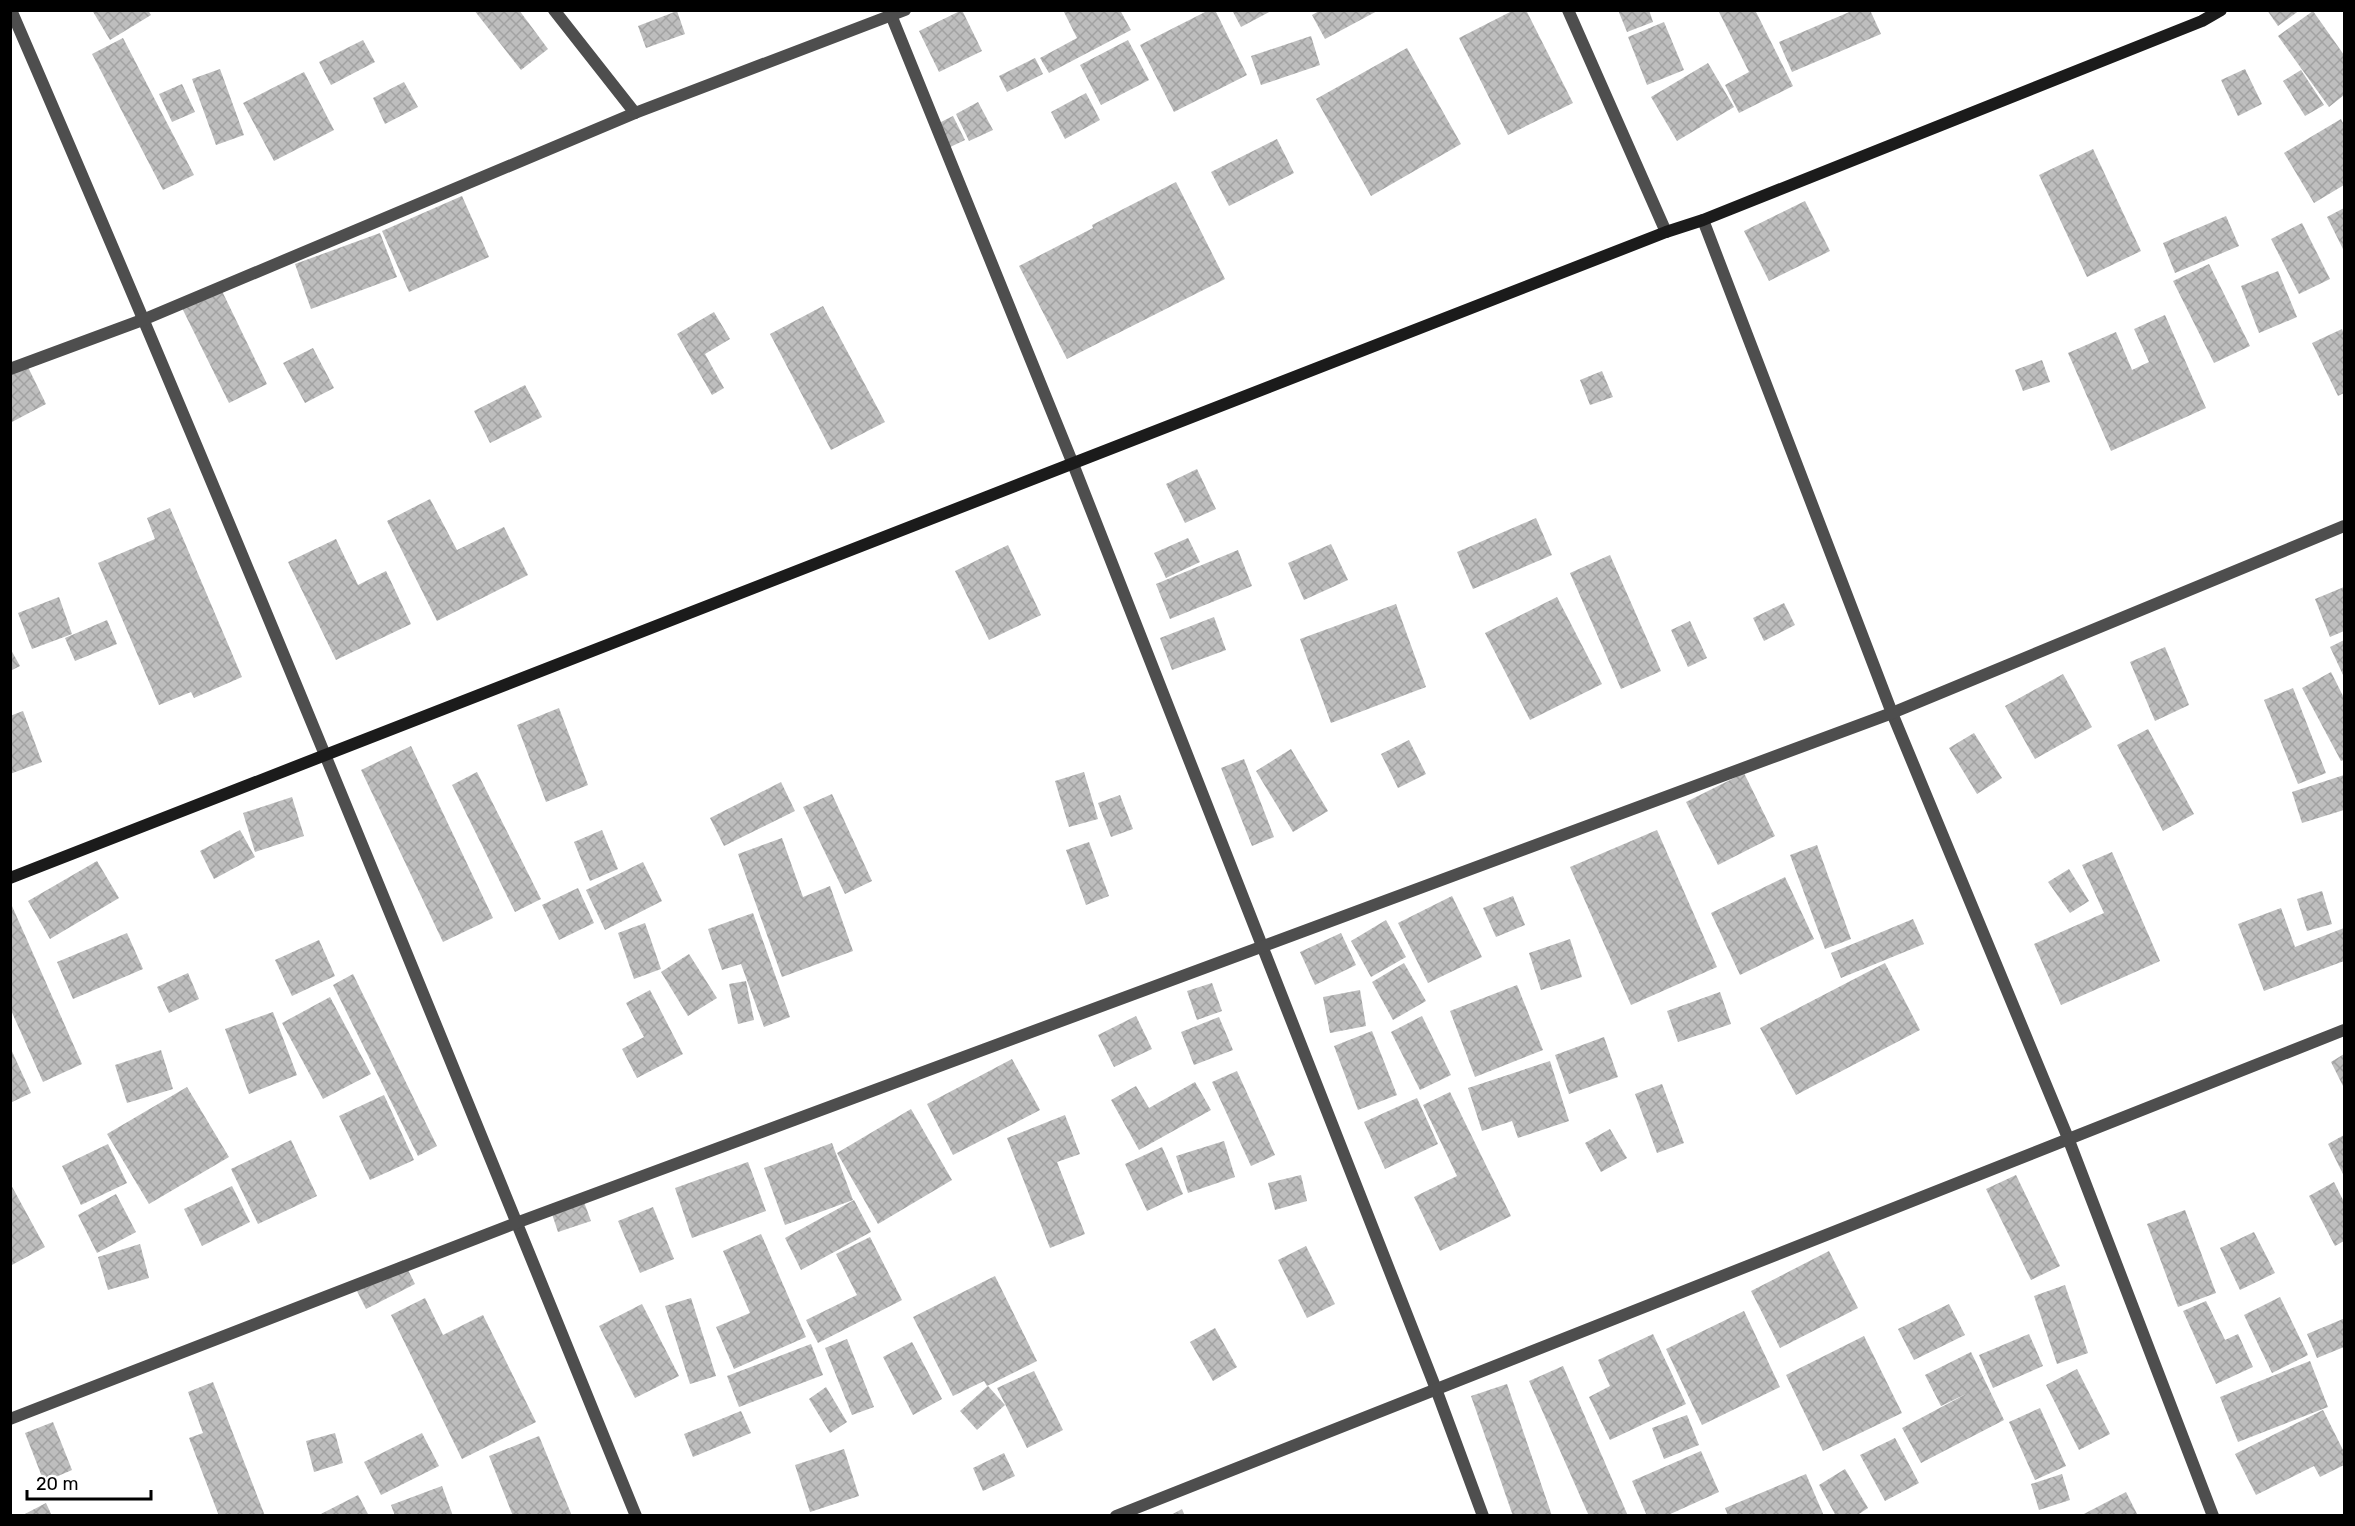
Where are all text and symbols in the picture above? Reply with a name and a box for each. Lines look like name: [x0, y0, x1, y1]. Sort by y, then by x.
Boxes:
scale bar: [27, 1463, 152, 1501]
text: 20 m: [36, 1473, 78, 1495]

